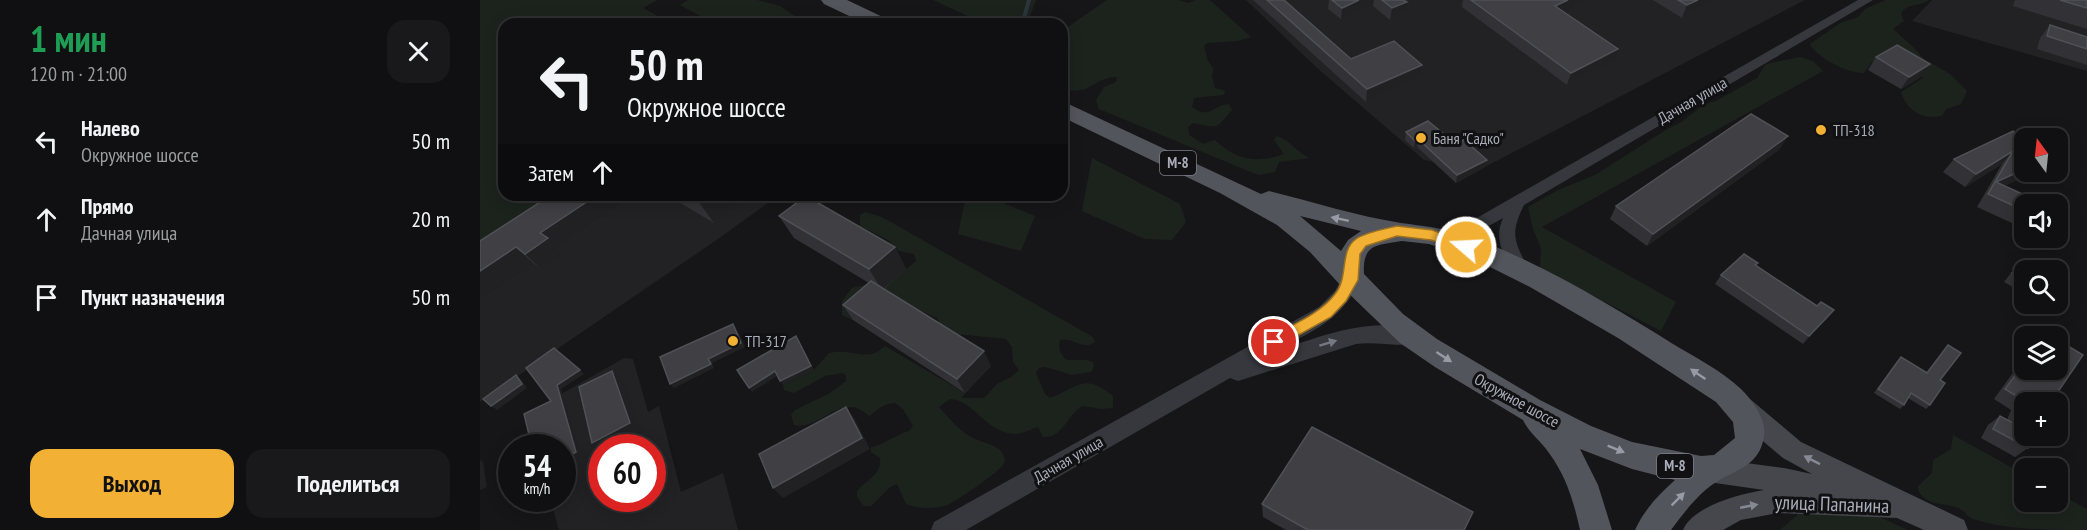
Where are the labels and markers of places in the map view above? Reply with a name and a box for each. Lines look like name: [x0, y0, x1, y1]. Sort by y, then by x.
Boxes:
place label: ТП-318: [1833, 120, 1875, 140]
marker: ТП-318: [1814, 123, 1828, 137]
place label: Баня "Садко": [1433, 128, 1504, 148]
marker: Баня "Садко": [1414, 131, 1428, 145]
pin: [1248, 316, 1299, 367]
place label: ТП-317: [745, 331, 787, 351]
marker: ТП-317: [726, 334, 740, 348]

